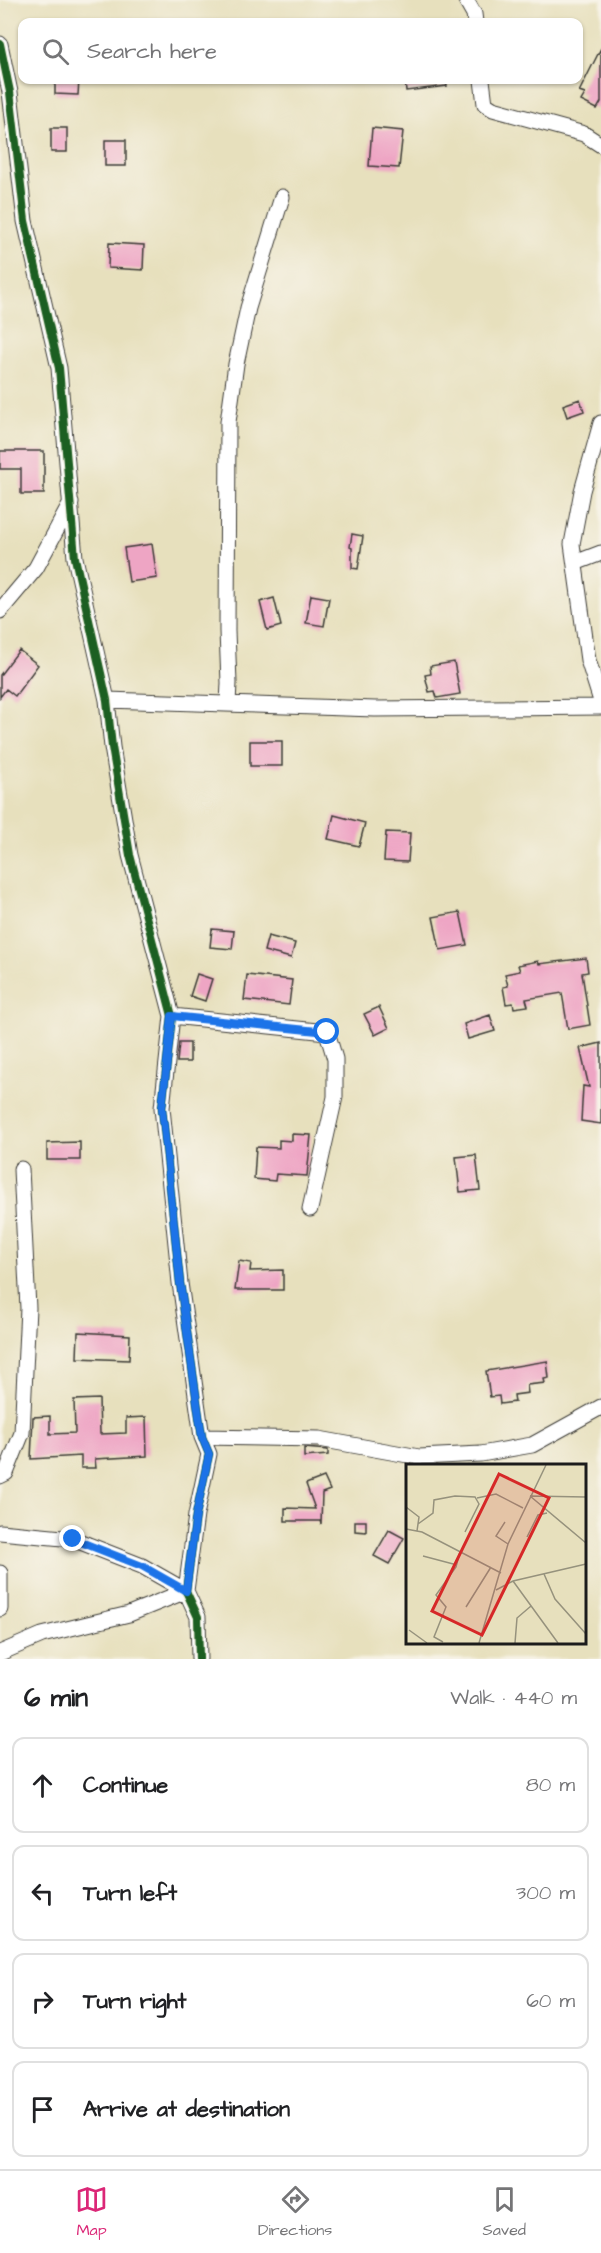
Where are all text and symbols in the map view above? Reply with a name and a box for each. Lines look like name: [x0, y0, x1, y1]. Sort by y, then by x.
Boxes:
search box: [18, 18, 583, 84]
icon: search: [39, 35, 72, 68]
text: Search here: [87, 36, 217, 67]
route start: [313, 1018, 339, 1044]
inset map: [406, 1464, 586, 1644]
route end: [59, 1525, 85, 1551]
text: 6 min: [24, 1680, 88, 1716]
text: Walk · 440 m: [450, 1684, 577, 1712]
icon: ahead: [26, 1769, 59, 1802]
text: Continue: [83, 1770, 168, 1801]
text: 80 m: [526, 1771, 575, 1799]
icon: left: [26, 1877, 59, 1910]
text: Turn left: [83, 1878, 177, 1909]
text: 300 m: [516, 1879, 575, 1907]
icon: right: [26, 1985, 59, 2018]
text: Turn right: [83, 1986, 186, 2017]
text: 60 m: [526, 1987, 575, 2015]
icon: arrive: [26, 2093, 59, 2126]
text: Arrive at destination: [83, 2094, 290, 2125]
tab: Map: [75, 2183, 108, 2241]
tab: Directions: [258, 2183, 332, 2241]
tab: Saved: [482, 2183, 526, 2241]

